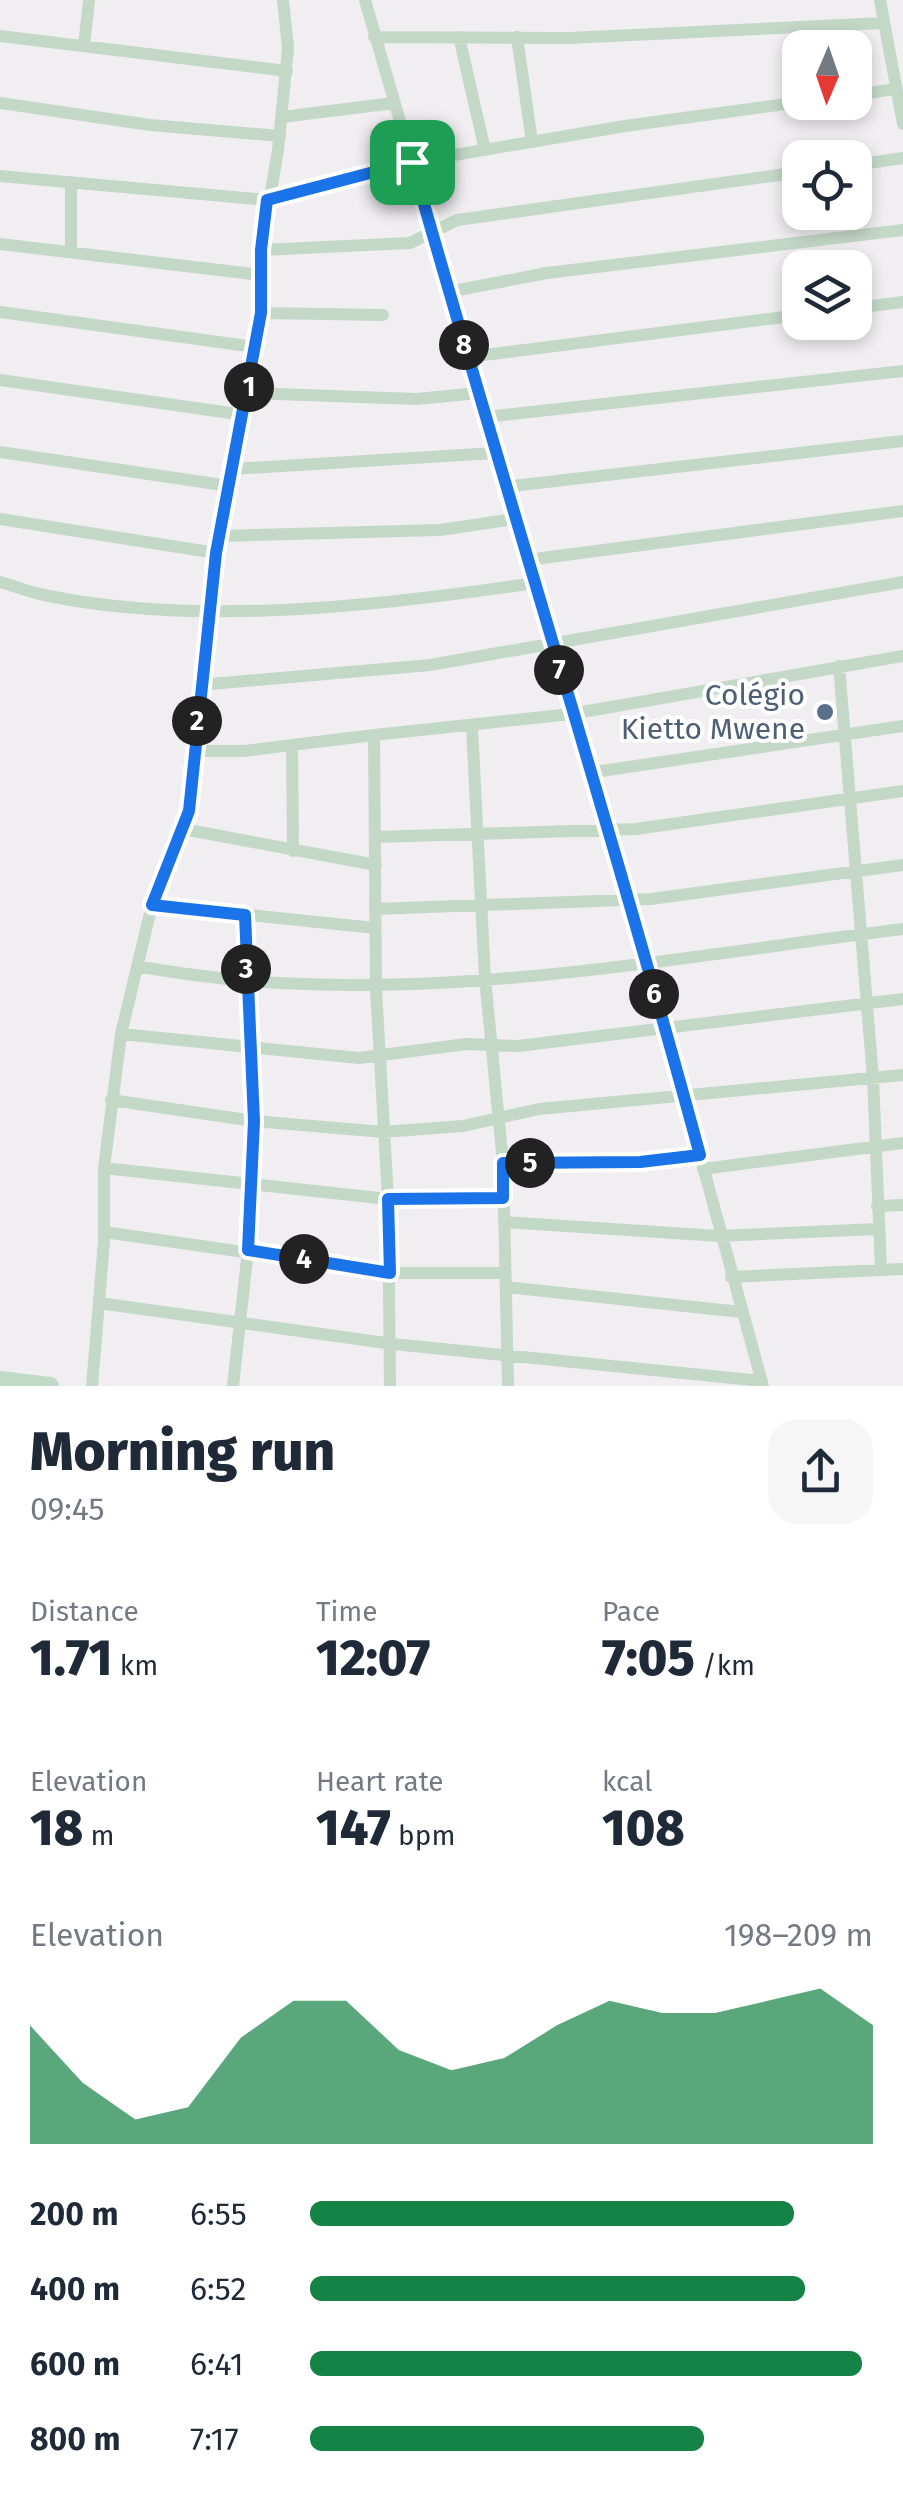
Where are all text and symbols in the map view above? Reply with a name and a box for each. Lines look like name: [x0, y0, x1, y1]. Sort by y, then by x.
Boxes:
north arrow: [782, 30, 872, 120]
map controls: [782, 30, 872, 340]
pin: [370, 120, 455, 205]
icon: arrive: [385, 135, 440, 190]
button: locate: [782, 140, 872, 230]
button: layers: [782, 250, 872, 340]
pin: 8: [439, 320, 489, 370]
text: 8: [456, 328, 472, 361]
pin: 1: [224, 362, 274, 412]
text: 1: [243, 370, 256, 403]
pin: 7: [534, 645, 584, 695]
text: 7: [552, 653, 566, 686]
place label: Colégio Kietto Mwene: [621, 677, 805, 747]
pin: 2: [172, 696, 222, 746]
marker: Colégio Kietto Mwene: [814, 701, 836, 723]
text: 2: [190, 704, 204, 737]
pin: 3: [221, 944, 271, 994]
text: 3: [239, 952, 253, 985]
pin: 6: [629, 969, 679, 1019]
text: 6: [646, 977, 662, 1010]
pin: 5: [505, 1138, 555, 1188]
text: 5: [522, 1146, 538, 1179]
pin: 4: [279, 1234, 329, 1284]
text: 4: [296, 1242, 312, 1275]
text: Morning run: [30, 1419, 335, 1485]
button: share: [768, 1419, 873, 1524]
text: 09:45: [30, 1490, 105, 1528]
text: Distance: [30, 1595, 139, 1628]
text: Time: [316, 1595, 378, 1628]
text: Pace: [602, 1595, 660, 1628]
text: 1.71: [30, 1628, 112, 1688]
text: 12:07: [316, 1628, 430, 1688]
text: 7:05: [602, 1628, 695, 1688]
text: km: [112, 1649, 158, 1682]
text: /km: [695, 1649, 755, 1682]
text: Elevation: [30, 1765, 147, 1798]
text: Heart rate: [316, 1765, 444, 1798]
text: kcal: [602, 1765, 652, 1798]
text: 18: [30, 1798, 83, 1858]
text: 147: [316, 1798, 391, 1858]
text: 108: [602, 1798, 685, 1858]
text: m: [83, 1819, 115, 1852]
text: bpm: [391, 1819, 455, 1852]
text: Elevation: [30, 1916, 164, 1954]
text: 198–209 m: [724, 1916, 873, 1954]
text: 200 m: [30, 2195, 119, 2233]
text: 6:55: [190, 2195, 247, 2233]
text: 400 m: [30, 2270, 120, 2308]
text: 6:52: [190, 2270, 246, 2308]
text: 600 m: [30, 2345, 120, 2383]
text: 6:41: [190, 2345, 244, 2383]
text: 800 m: [30, 2420, 121, 2458]
text: 7:17: [190, 2420, 239, 2458]

